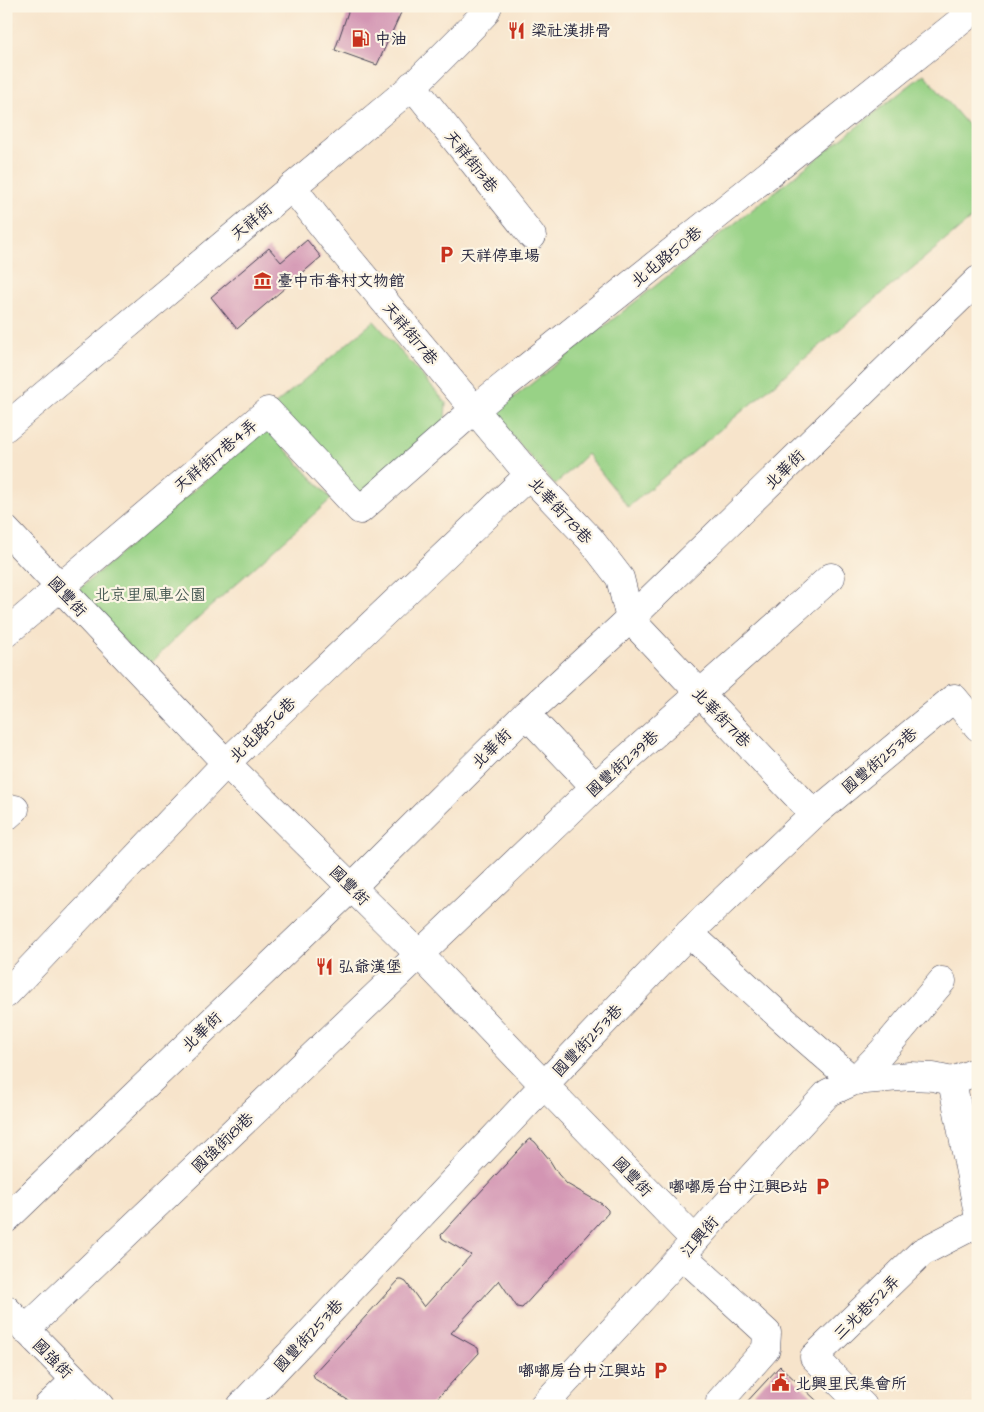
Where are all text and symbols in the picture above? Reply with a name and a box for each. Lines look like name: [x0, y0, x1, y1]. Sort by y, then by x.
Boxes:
restaurant icon: 梁社漢排骨: [507, 20, 527, 40]
place label: 梁社漢排骨: [531, 20, 611, 42]
fuel station icon: 中油: [351, 28, 371, 48]
place label: 中油: [375, 28, 407, 50]
street label: 天祥街13巷: [439, 126, 503, 197]
street label: 天祥街: [226, 198, 277, 246]
street label: 北屯路50巷: [627, 221, 707, 292]
parking icon: 天祥停車場: [436, 245, 456, 265]
place label: 天祥停車場: [460, 245, 540, 267]
museum icon: 臺中市眷村文物館: [253, 270, 273, 290]
place label: 臺中市眷村文物館: [277, 270, 405, 292]
street label: 天祥街17巷: [377, 297, 443, 370]
street label: 天祥街17巷4弄: [169, 414, 262, 497]
street label: 北華街: [760, 445, 810, 494]
street label: 北華街78巷: [523, 472, 597, 549]
street label: 國豐街: [43, 572, 92, 622]
park label: 北京里風車公園: [94, 584, 206, 606]
street label: 北華街71巷: [687, 683, 756, 753]
street label: 北屯路56巷: [224, 692, 301, 767]
street label: 國豐街253巷: [837, 723, 922, 799]
street label: 北華街: [467, 724, 516, 773]
street label: 國豐街239巷: [582, 725, 664, 802]
street label: 國豐街: [325, 861, 374, 910]
restaurant icon: 弘爺漢堡: [314, 956, 334, 976]
place label: 弘爺漢堡: [338, 956, 402, 978]
street label: 國豐街253巷: [548, 1000, 628, 1082]
street label: 北華街: [177, 1007, 227, 1056]
street label: 國強街181巷: [187, 1108, 259, 1178]
street label: 國豐街: [608, 1152, 657, 1202]
place label: 嘟嘟房台中江興B站: [669, 1176, 808, 1198]
parking icon: 嘟嘟房台中江興B站: [812, 1176, 832, 1196]
street label: 江興街: [676, 1211, 724, 1262]
street label: 三光巷52弄: [829, 1270, 905, 1345]
street label: 國豐街253巷: [269, 1294, 348, 1377]
street label: 國強街: [28, 1334, 77, 1383]
place label: 嘟嘟房台中江興站: [518, 1360, 646, 1382]
parking icon: 嘟嘟房台中江興站: [650, 1360, 670, 1380]
public building icon: 北興里民集會所: [771, 1373, 791, 1393]
place label: 北興里民集會所: [795, 1373, 907, 1395]

